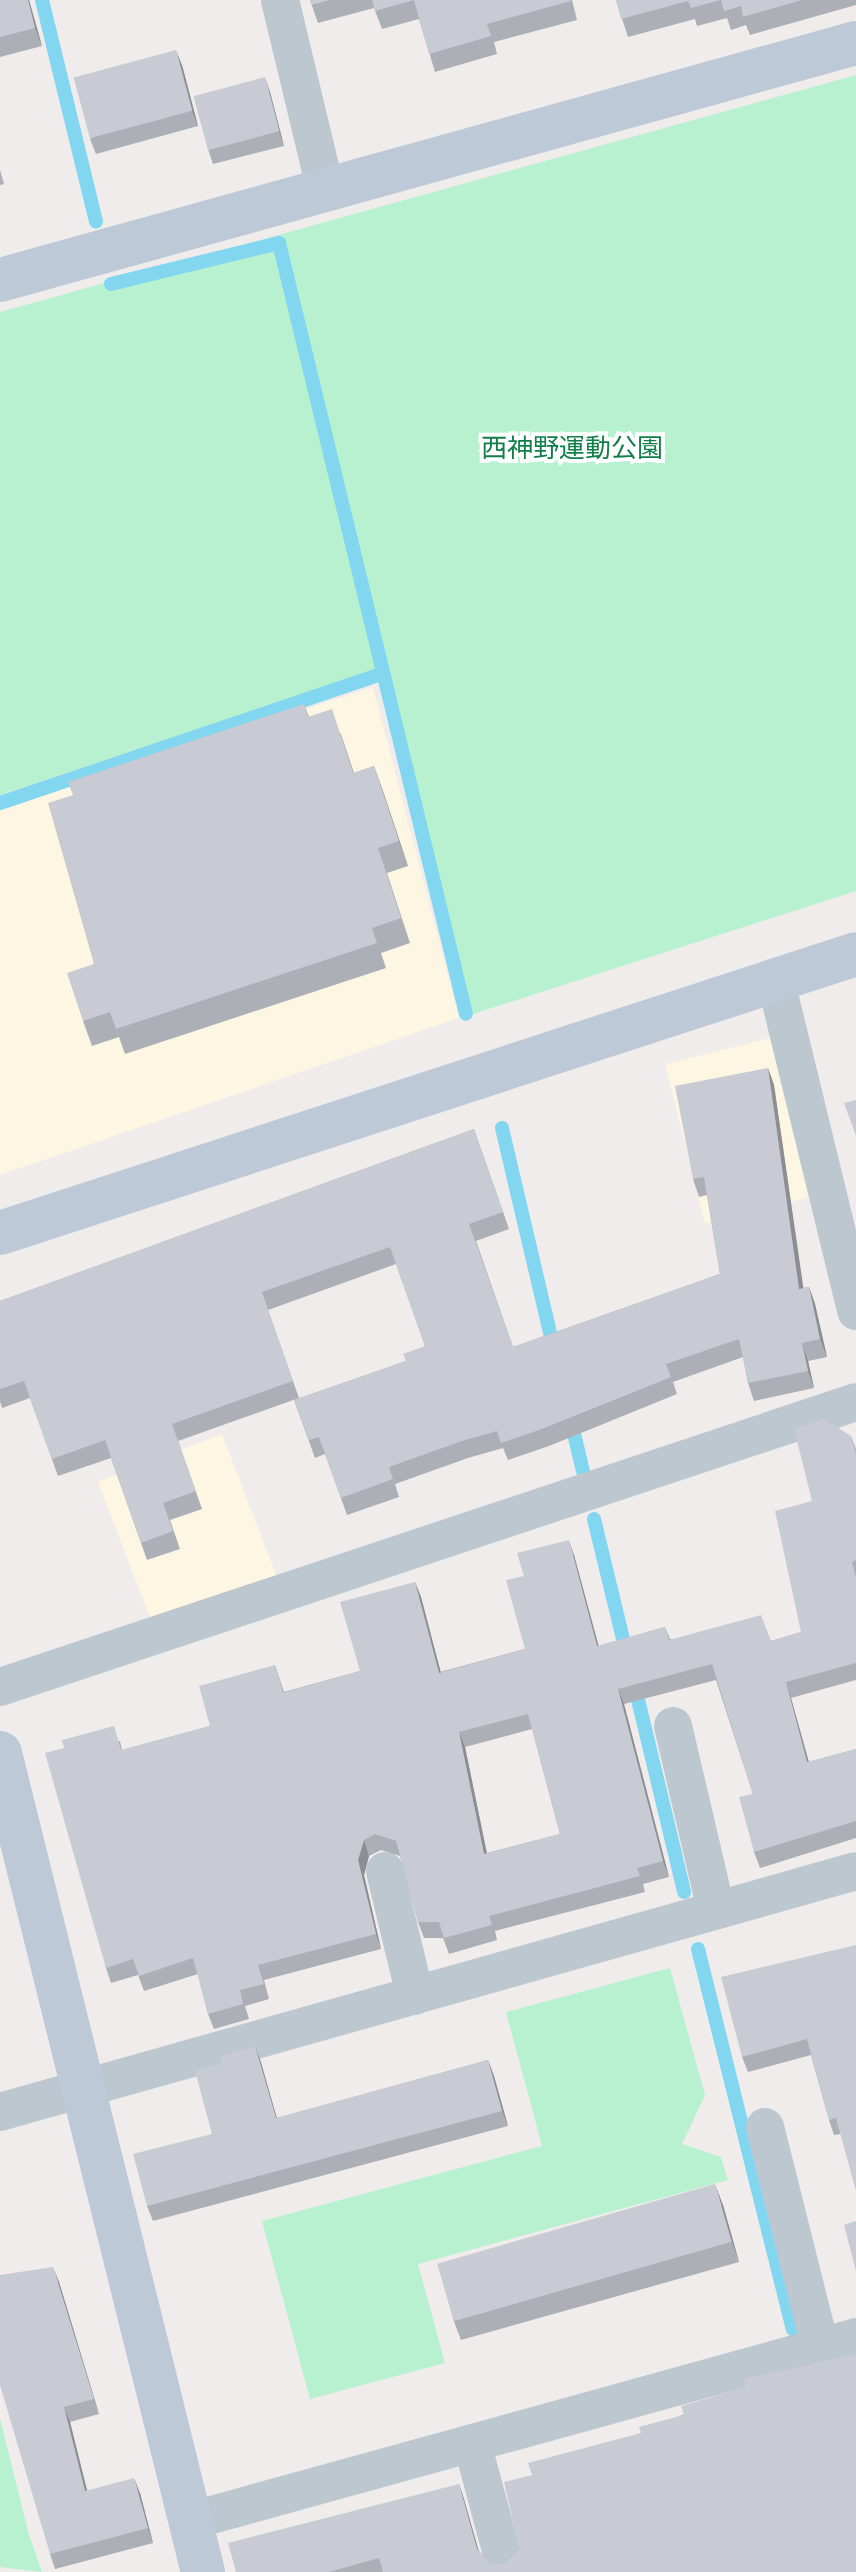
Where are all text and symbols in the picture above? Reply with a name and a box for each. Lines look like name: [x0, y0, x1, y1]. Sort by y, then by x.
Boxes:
park label: 西神野運動公園: [481, 432, 663, 464]

